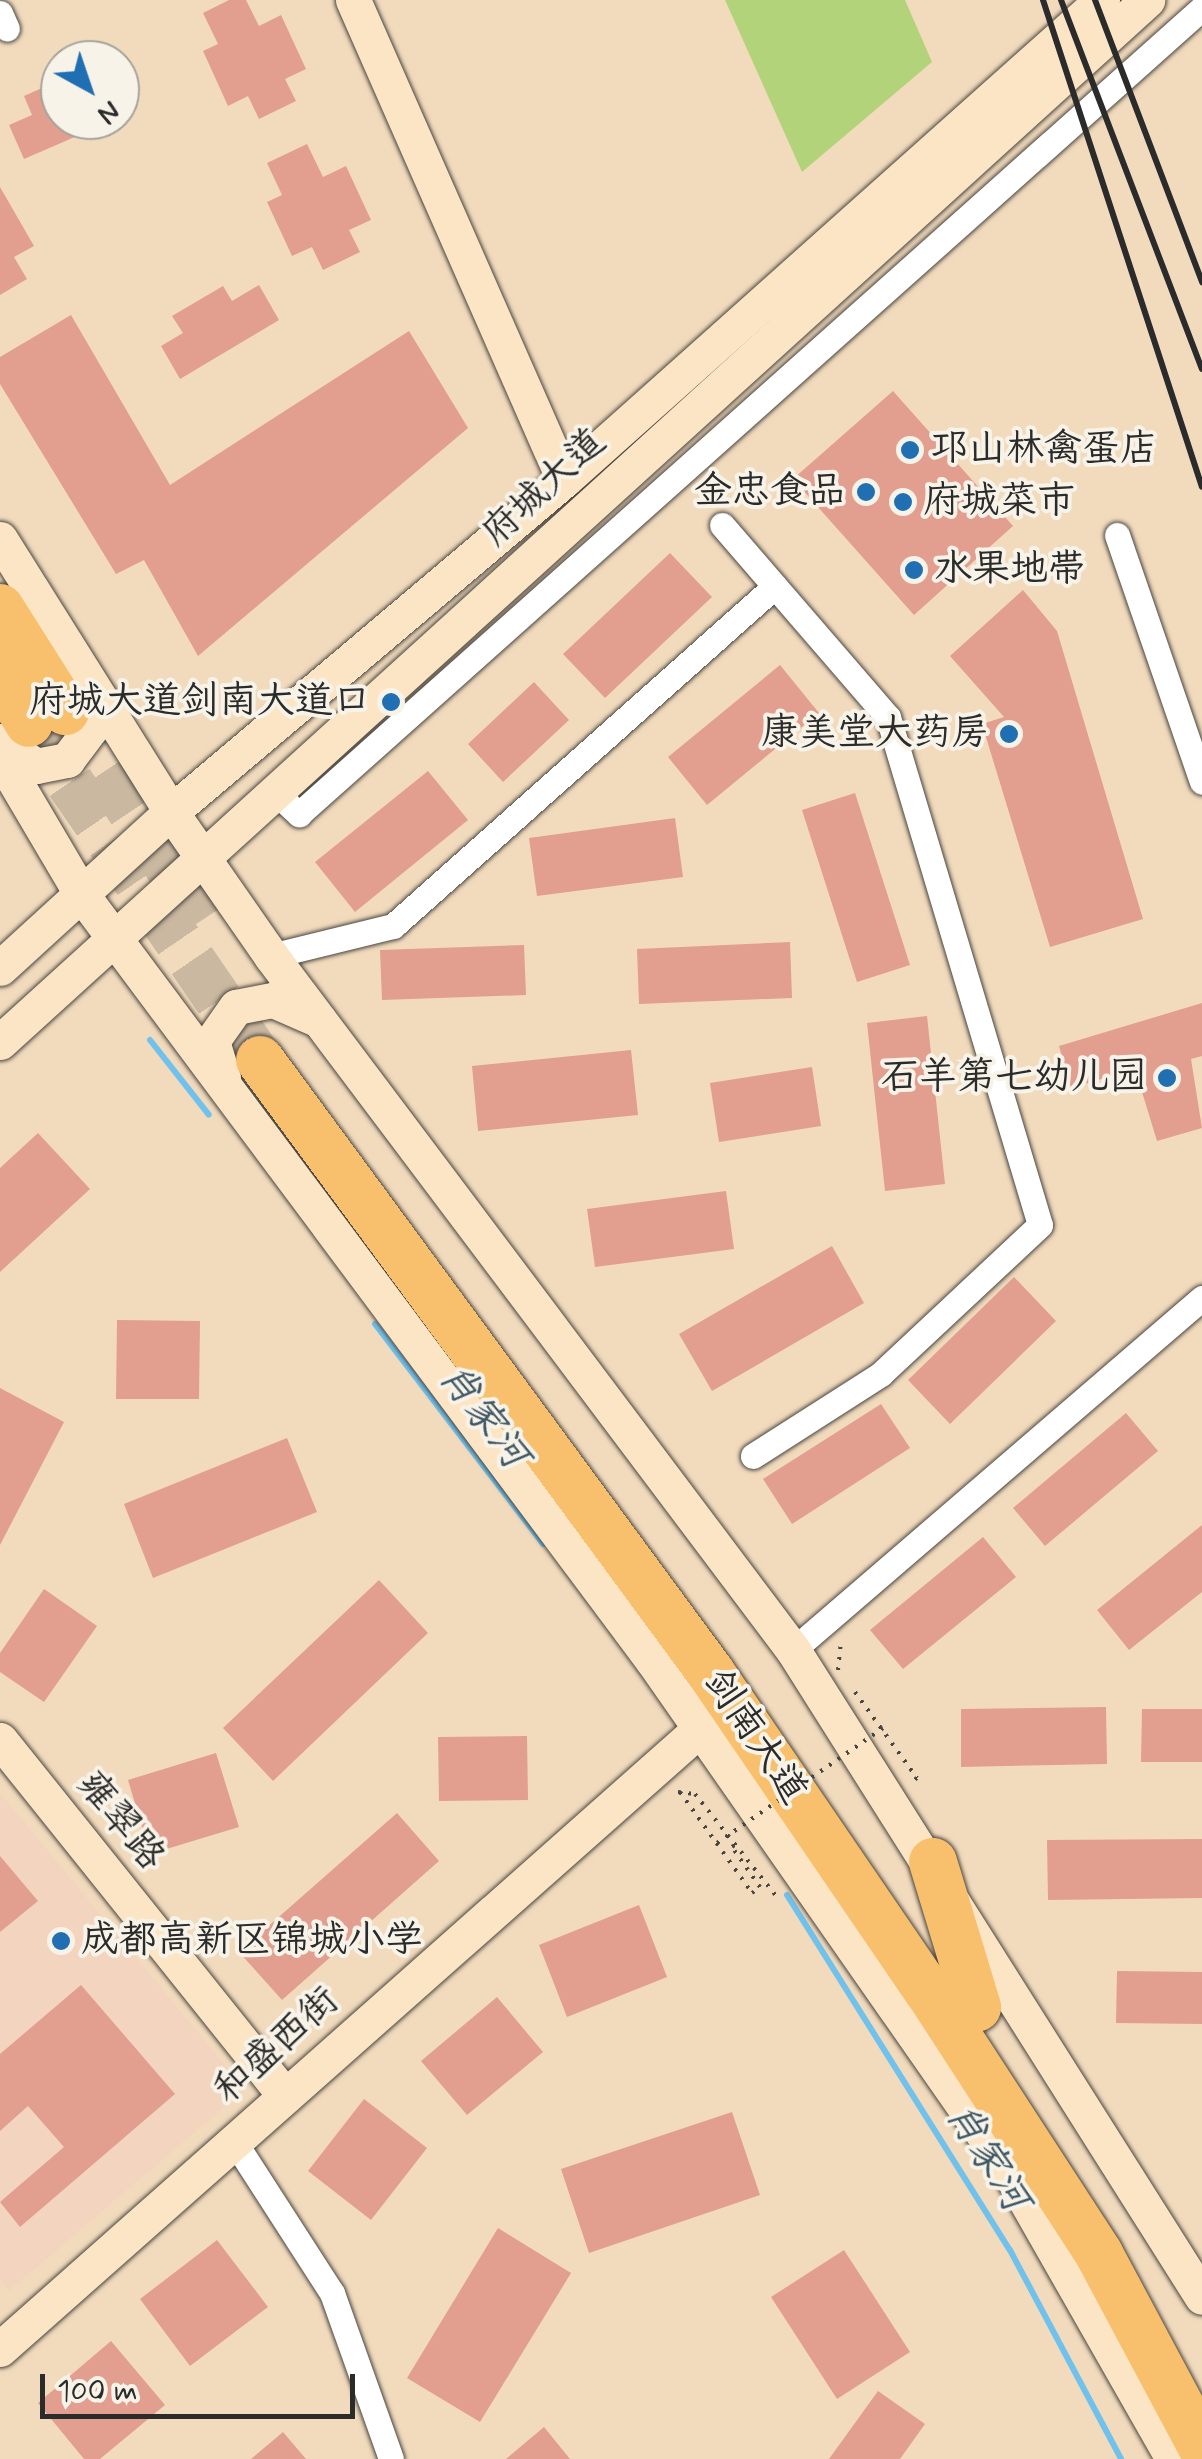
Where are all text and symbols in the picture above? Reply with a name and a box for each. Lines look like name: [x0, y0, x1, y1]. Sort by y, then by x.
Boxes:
north arrow: [40, 40, 140, 140]
text: N: [89, 92, 127, 132]
street label: 府城大道: [473, 419, 615, 557]
place label: 邛山林禽蛋店: [930, 427, 1158, 473]
marker: 邛山林禽蛋店: [899, 439, 921, 461]
place label: 金忠食品: [694, 469, 846, 515]
place label: 府城菜市: [923, 479, 1075, 525]
marker: 金忠食品: [855, 481, 877, 503]
marker: 府城菜市: [892, 491, 914, 513]
place label: 水果地带: [934, 547, 1086, 593]
marker: 水果地带: [903, 559, 925, 581]
place label: 府城大道剑南大道口: [29, 679, 371, 725]
marker: 府城大道剑南大道口: [380, 691, 402, 713]
place label: 康美堂大药房: [761, 711, 989, 757]
marker: 康美堂大药房: [998, 723, 1020, 745]
place label: 石羊第七幼儿园: [881, 1055, 1147, 1101]
marker: 石羊第七幼儿园: [1156, 1067, 1178, 1089]
water label: 肖家河: [428, 1354, 538, 1478]
street label: 剑南大道: [694, 1661, 816, 1813]
street label: 雍翠路: [66, 1762, 174, 1880]
place label: 成都高新区锦城小学: [81, 1918, 423, 1964]
marker: 成都高新区锦城小学: [50, 1930, 72, 1952]
street label: 和盛西街: [205, 1978, 349, 2114]
water label: 肖家河: [935, 2093, 1039, 2221]
scale bar: [45, 2354, 360, 2416]
text: 100 m: [57, 2372, 138, 2411]

